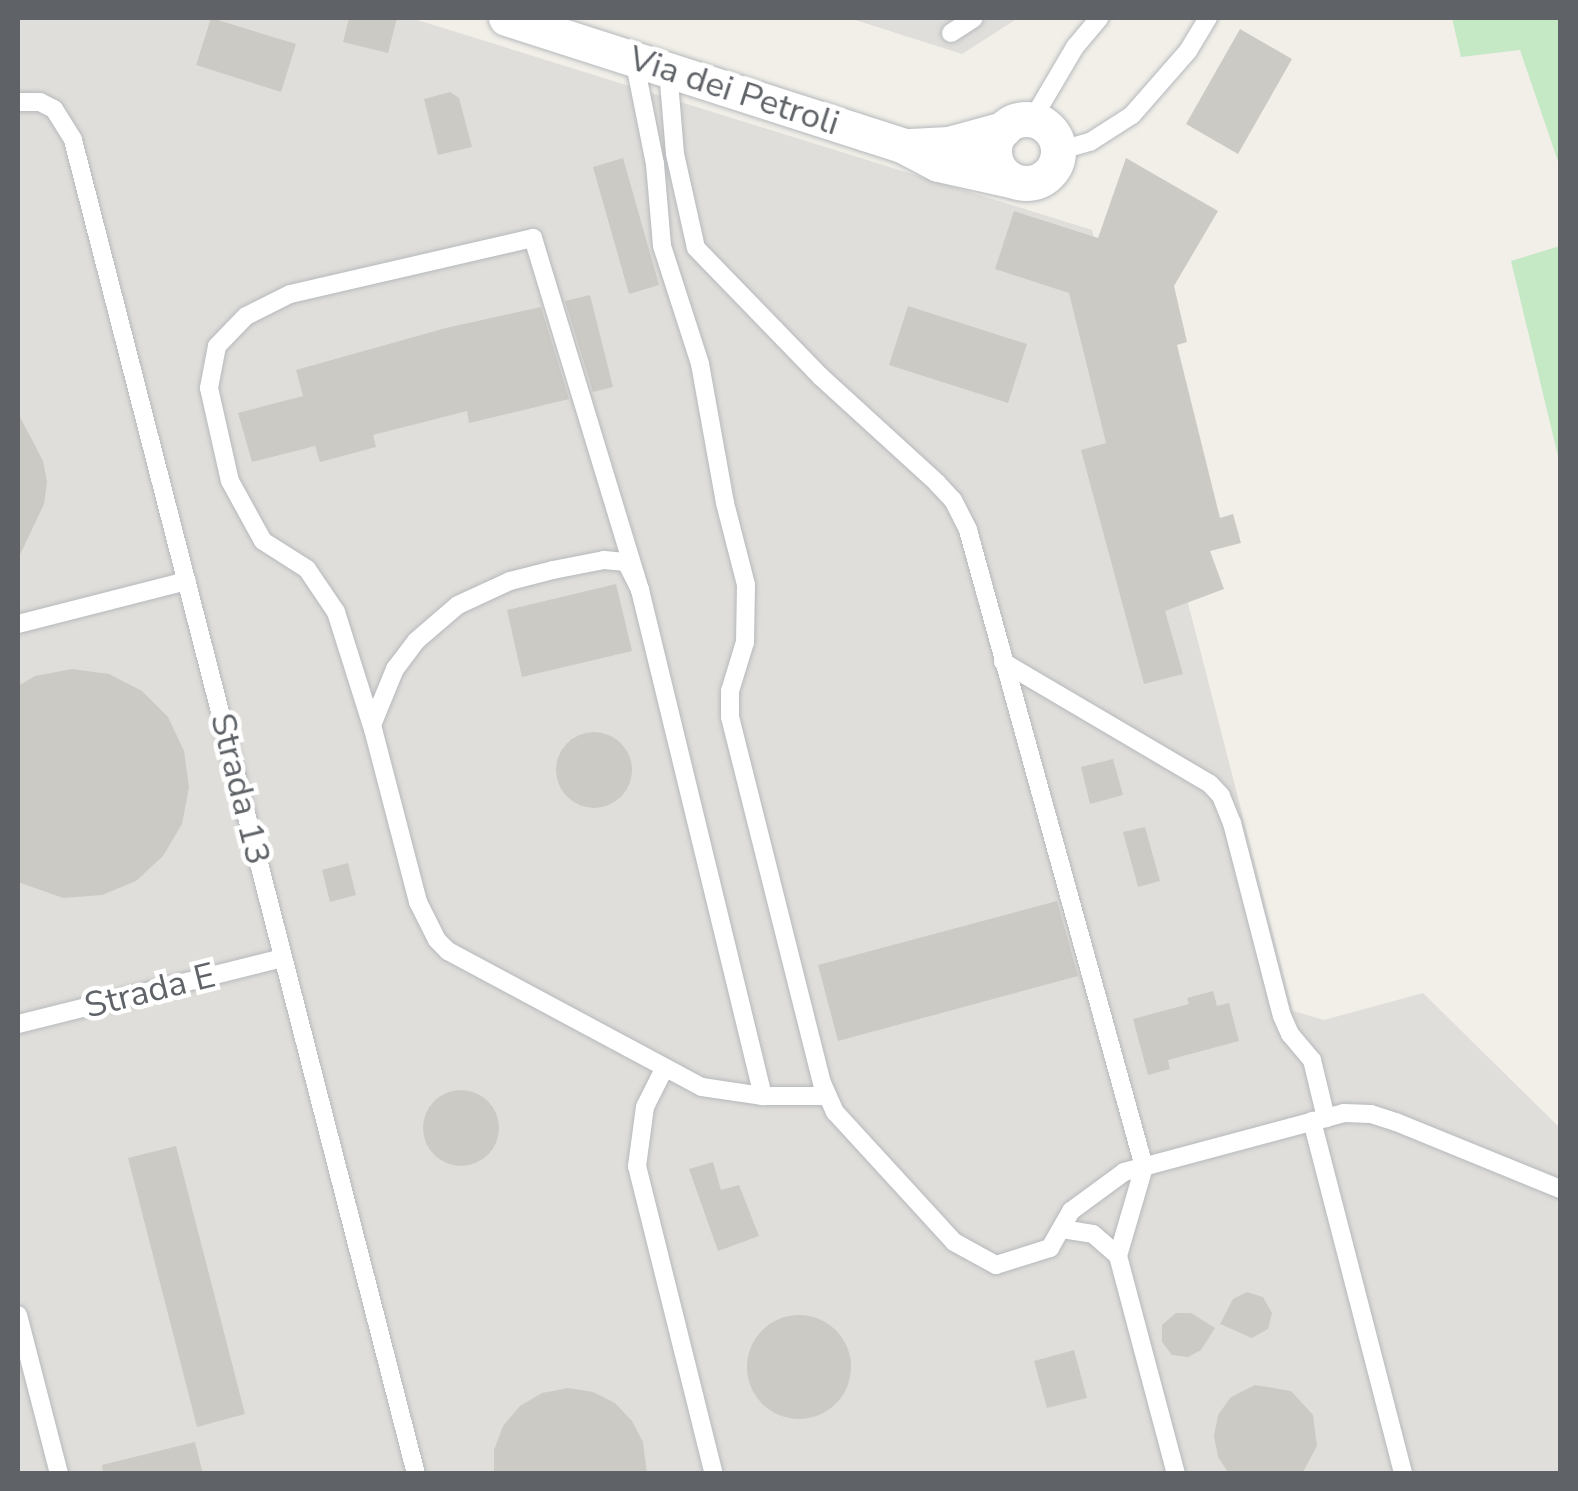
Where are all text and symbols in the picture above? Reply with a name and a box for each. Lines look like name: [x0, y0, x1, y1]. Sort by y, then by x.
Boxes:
street label: Via dei Petroli: [624, 37, 844, 145]
street label: Strada 13: [201, 709, 279, 869]
street label: Strada E: [80, 955, 220, 1027]

